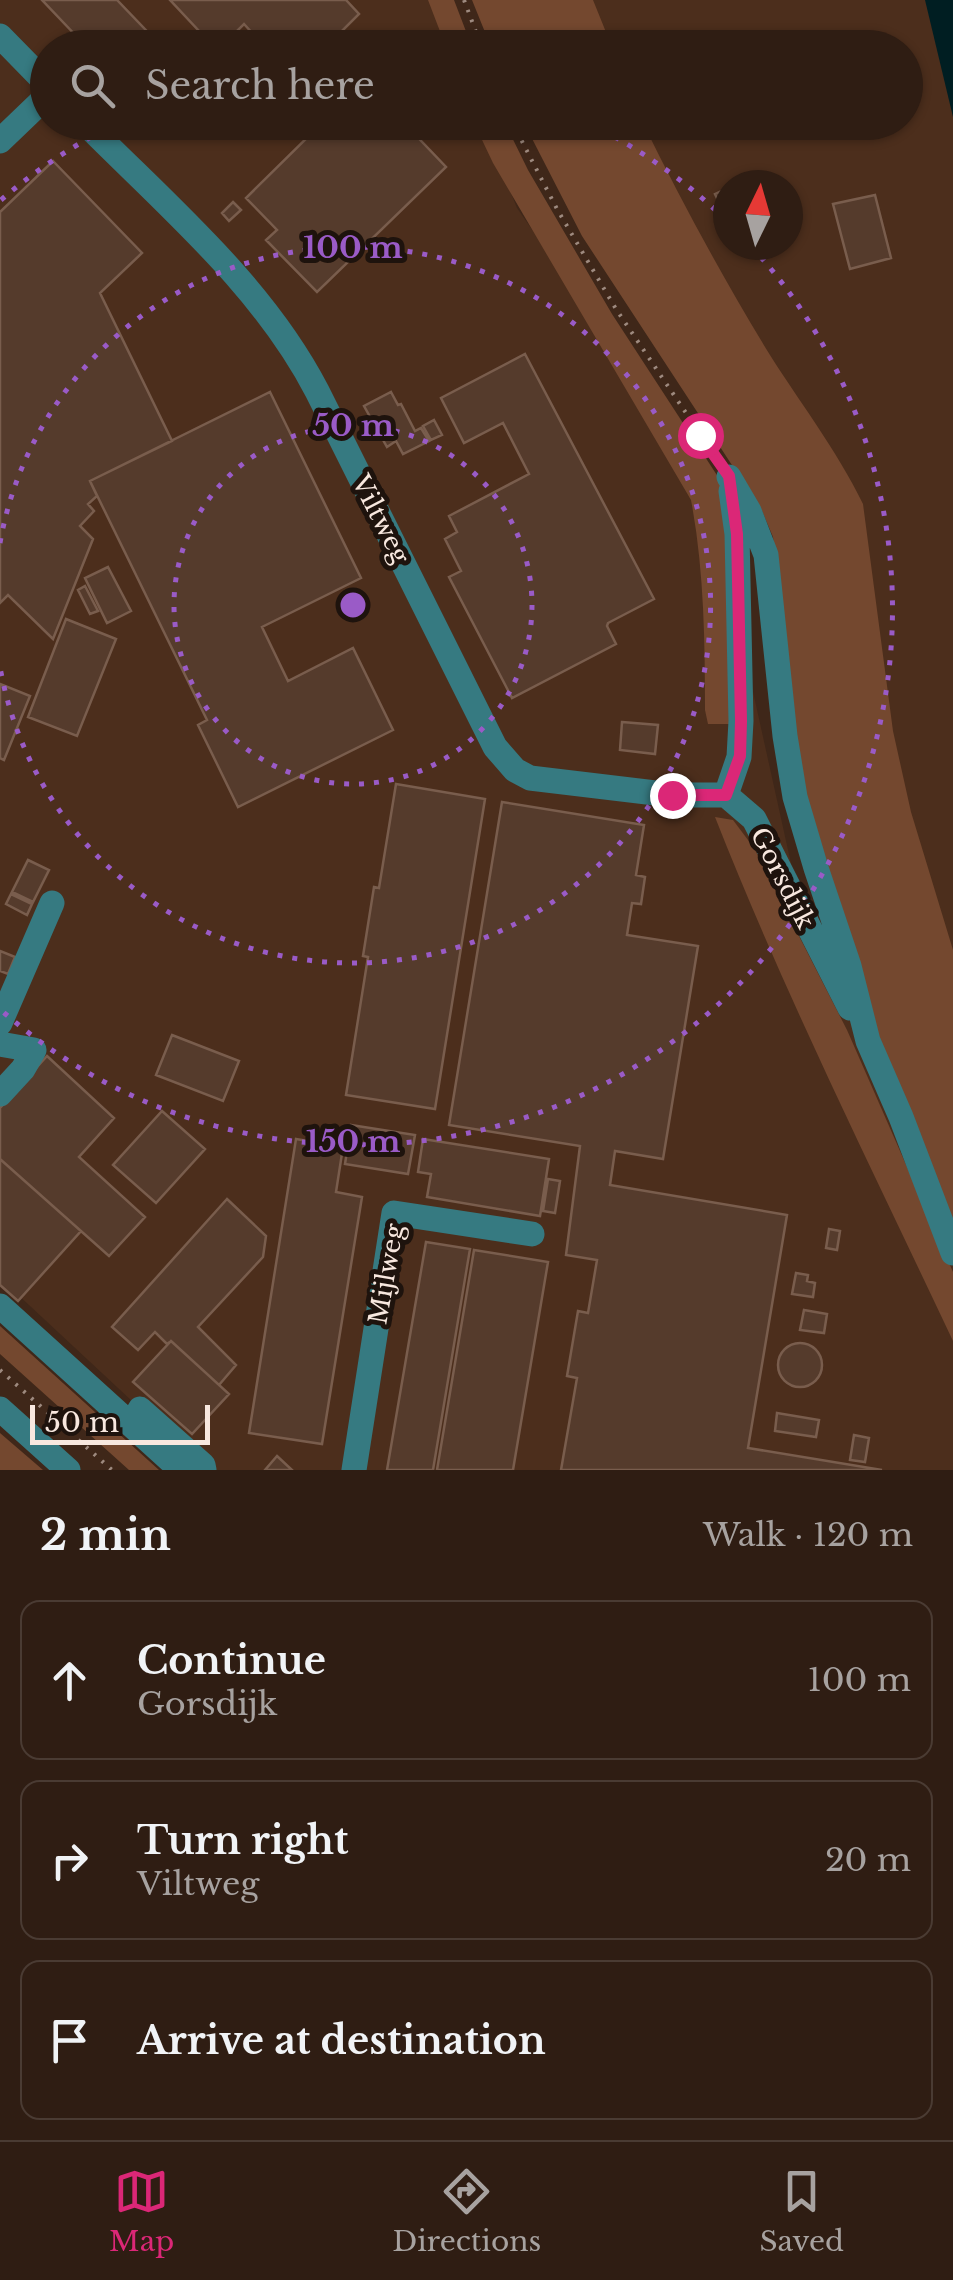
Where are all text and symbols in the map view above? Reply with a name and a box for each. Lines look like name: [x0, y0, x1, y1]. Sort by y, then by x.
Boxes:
search box: [30, 30, 923, 140]
icon: search: [65, 58, 120, 113]
text: Search here: [145, 62, 375, 109]
north arrow: [713, 170, 803, 260]
text: 100 m: [303, 229, 403, 266]
text: 50 m: [312, 407, 394, 444]
route start: [678, 413, 724, 459]
street label: Viltweg: [345, 469, 417, 570]
centre of rings: [335, 587, 371, 623]
route end: [650, 773, 696, 819]
street label: Gorsdijk: [744, 822, 822, 935]
text: 150 m: [306, 1123, 400, 1160]
street label: Mijlweg: [362, 1220, 411, 1327]
scale bar: [30, 1400, 210, 1444]
text: 50 m: [45, 1405, 119, 1440]
text: 2 min: [40, 1509, 171, 1561]
text: Walk · 120 m: [703, 1515, 913, 1555]
text: Continue: [137, 1637, 326, 1684]
icon: ahead: [42, 1653, 97, 1708]
text: 100 m: [808, 1660, 911, 1700]
text: Gorsdijk: [137, 1684, 278, 1724]
text: Turn right: [137, 1817, 348, 1864]
icon: right: [42, 1833, 97, 1888]
text: 20 m: [825, 1840, 911, 1880]
text: Viltweg: [137, 1864, 259, 1904]
icon: arrive: [42, 2013, 97, 2068]
text: Arrive at destination: [137, 2017, 546, 2064]
tab: Map: [109, 2164, 174, 2259]
tab: Directions: [392, 2164, 541, 2259]
tab: Saved: [759, 2164, 844, 2259]

